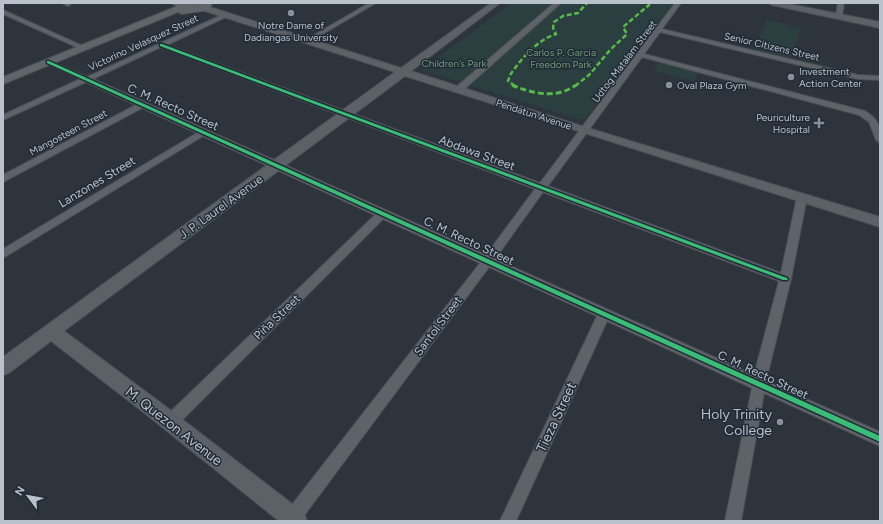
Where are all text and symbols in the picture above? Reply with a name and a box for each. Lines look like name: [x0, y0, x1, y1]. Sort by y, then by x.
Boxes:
marker: Notre Dame of Dadiangas University: [286, 8, 296, 18]
street label: Victorino Velasquez Street: [86, 11, 200, 74]
street label: Udtog Matalam Street: [589, 17, 660, 105]
place label: Notre Dame of Dadiangas University: [244, 19, 339, 44]
street label: Senior Citizens Street: [723, 29, 821, 64]
park label: Carlos P. Garcia Freedom Park: [526, 46, 596, 71]
park label: Children’s Park: [422, 57, 487, 70]
place label: Investment Action Center: [799, 65, 863, 90]
marker: Investment Action Center: [786, 72, 796, 82]
place label: Oval Plaza Gym: [677, 79, 747, 92]
marker: Oval Plaza Gym: [664, 80, 674, 90]
street label: C. M. Recto Street: [125, 81, 221, 134]
street label: Pendatun Avenue: [494, 96, 574, 133]
street label: Mangosteen Street: [27, 106, 110, 158]
place label: Peuriculture Hospital: [756, 111, 811, 136]
marker: Peuriculture Hospital: [813, 117, 825, 129]
street label: Abdawa Street: [437, 133, 517, 173]
street label: Lanzones Street: [56, 153, 138, 210]
street label: J. P. Laurel Avenue: [176, 172, 266, 242]
street label: C. M. Recto Street: [421, 214, 517, 268]
street label: Piña Street: [251, 291, 303, 343]
street label: Santol Street: [411, 293, 465, 359]
street label: C. M. Recto Street: [715, 348, 811, 402]
street label: Tieza Street: [533, 379, 580, 455]
street label: M. Quezon Avenue: [122, 383, 226, 470]
place label: Holy Trinity College: [701, 406, 773, 439]
marker: Holy Trinity College: [775, 417, 785, 427]
north arrow: [8, 476, 48, 516]
text: N: [12, 484, 28, 498]

